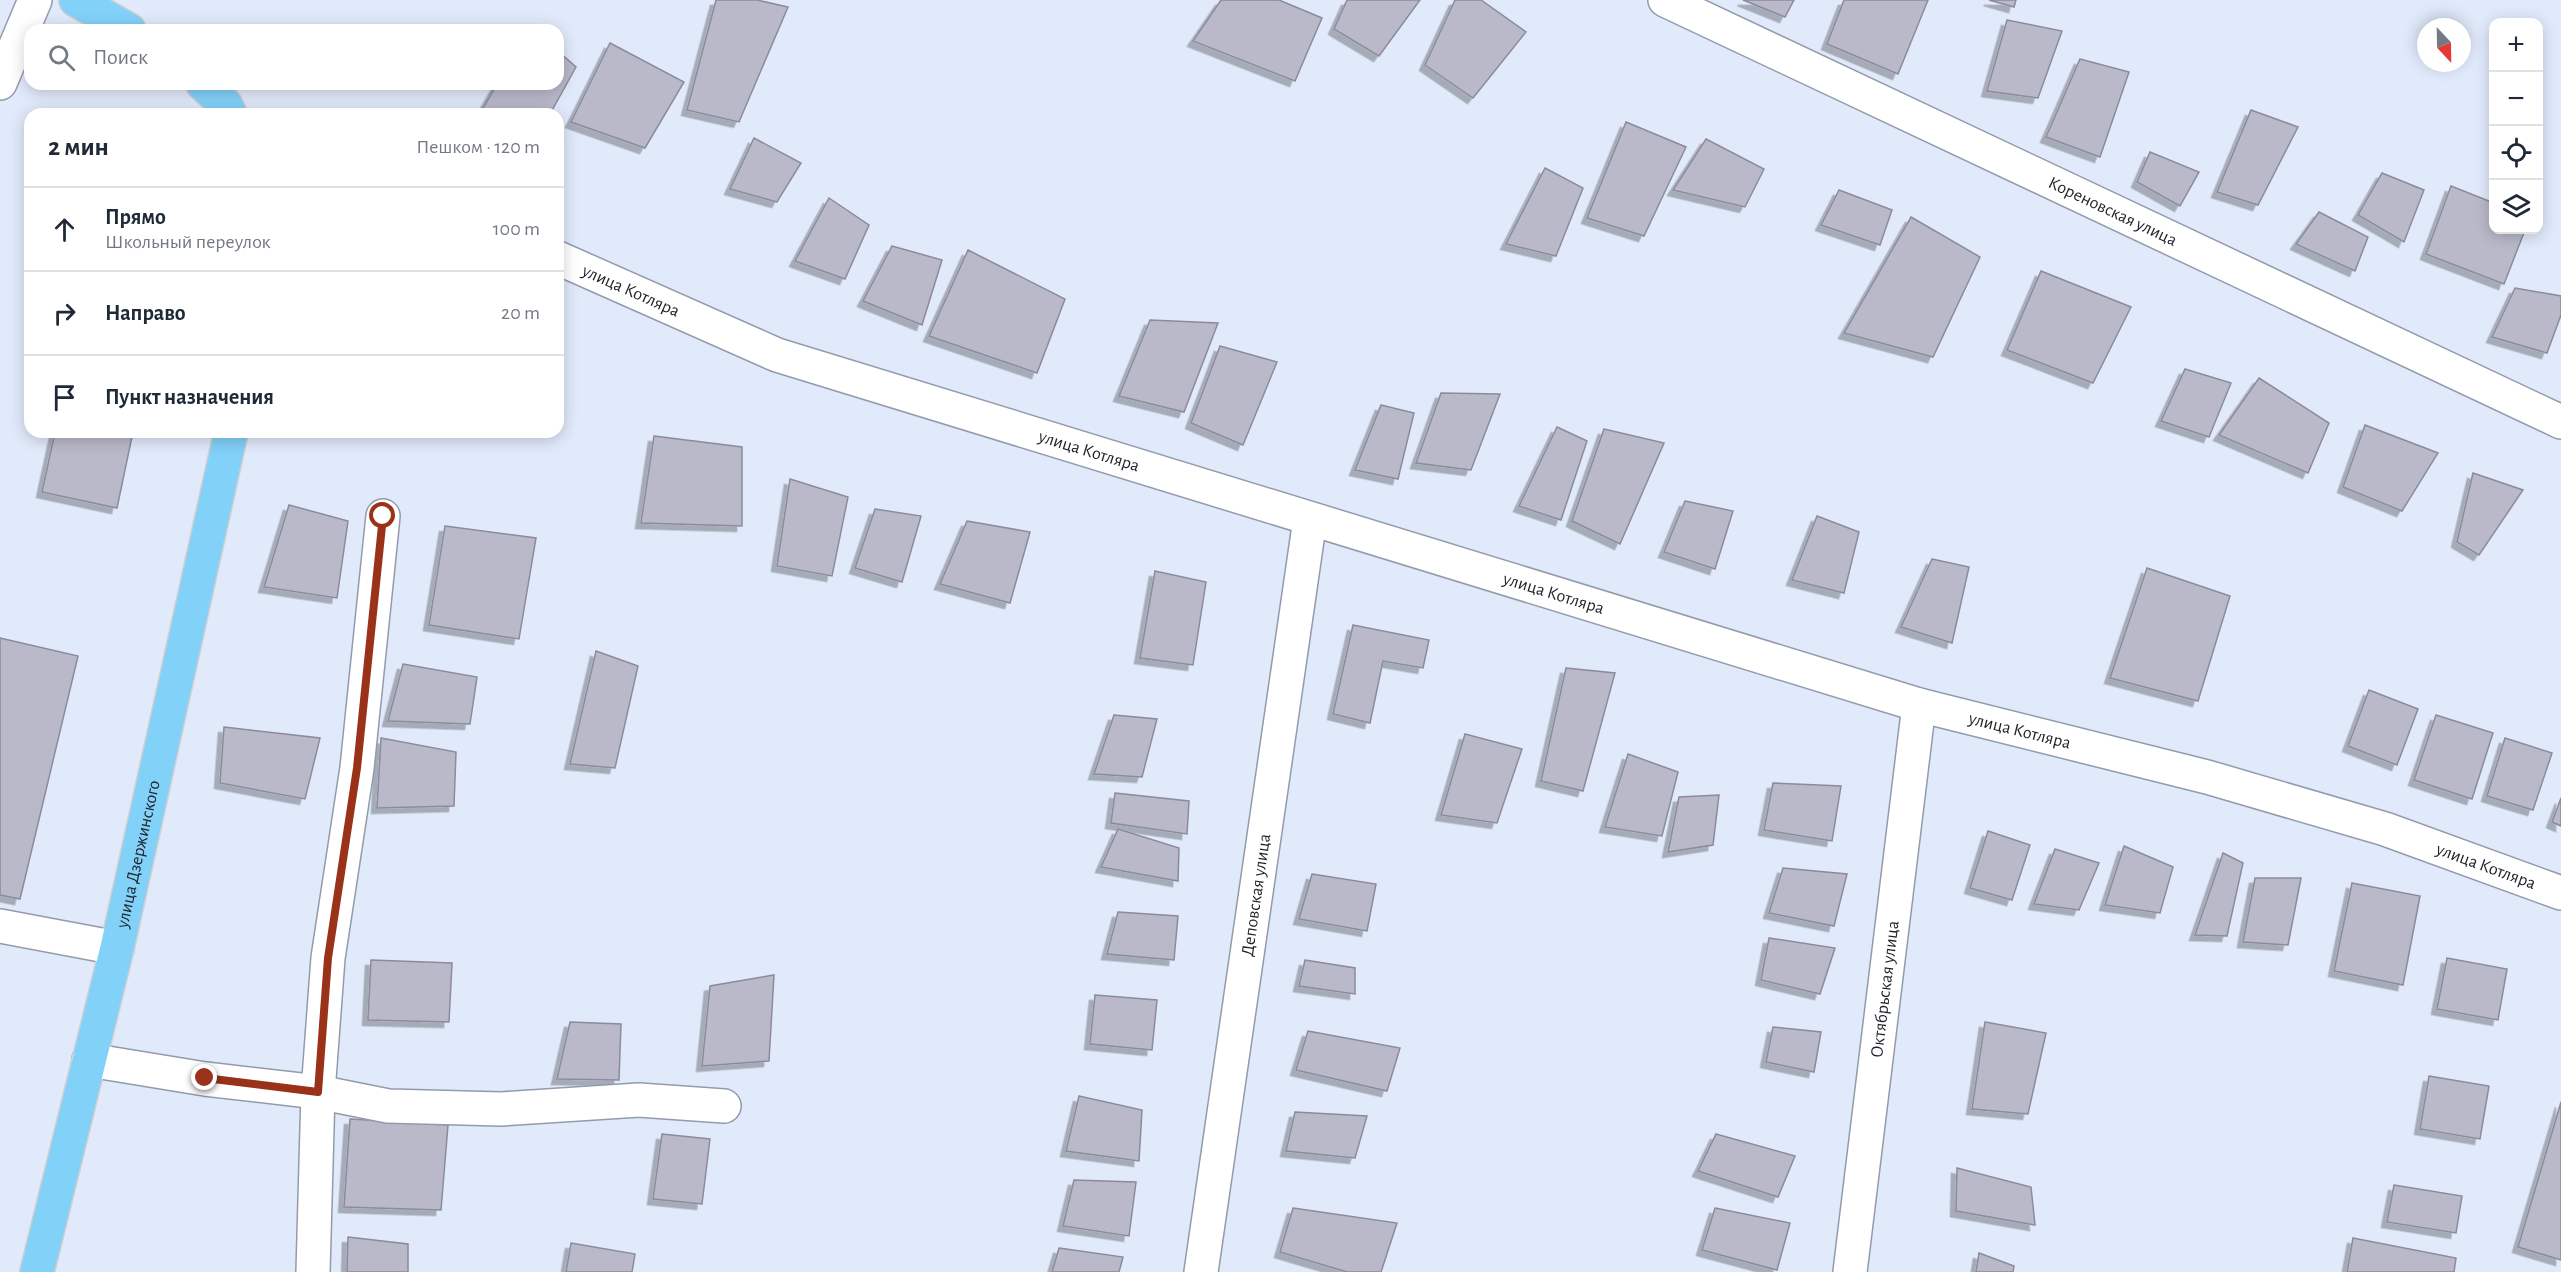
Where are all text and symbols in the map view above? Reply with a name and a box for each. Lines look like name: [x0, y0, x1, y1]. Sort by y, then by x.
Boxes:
north arrow: [2417, 18, 2471, 72]
map controls: [2489, 18, 2543, 234]
button: +: [2489, 18, 2543, 72]
search box: [24, 24, 564, 90]
icon: search: [45, 41, 78, 74]
text: Поиск: [93, 46, 148, 68]
button: −: [2489, 72, 2543, 126]
button: locate: [2489, 126, 2543, 180]
text: 2 мин: [48, 134, 109, 160]
text: Пешком · 120 m: [416, 137, 540, 157]
street label: Кореновская улица: [2045, 174, 2180, 250]
button: layers: [2489, 180, 2543, 234]
text: Прямо: [105, 206, 166, 228]
icon: ahead: [48, 213, 81, 246]
text: 100 m: [493, 219, 540, 239]
text: Школьный переулок: [105, 232, 271, 252]
street label: улица Котляра: [578, 262, 682, 321]
icon: right: [48, 297, 81, 330]
text: Направо: [105, 302, 186, 324]
text: 20 m: [501, 303, 540, 323]
icon: arrive: [48, 381, 81, 414]
text: Пункт назначения: [105, 386, 274, 408]
street label: улица Котляра: [1035, 427, 1141, 476]
route start: [369, 502, 395, 528]
street label: улица Котляра: [1500, 570, 1606, 618]
street label: улица Котляра: [1966, 710, 2073, 753]
street label: улица Дзержинского: [113, 779, 164, 931]
street label: Деповская улица: [1239, 833, 1274, 958]
street label: улица Котляра: [2433, 840, 2538, 893]
street label: Октябрьская улица: [1868, 920, 1903, 1059]
route end: [191, 1064, 217, 1090]

